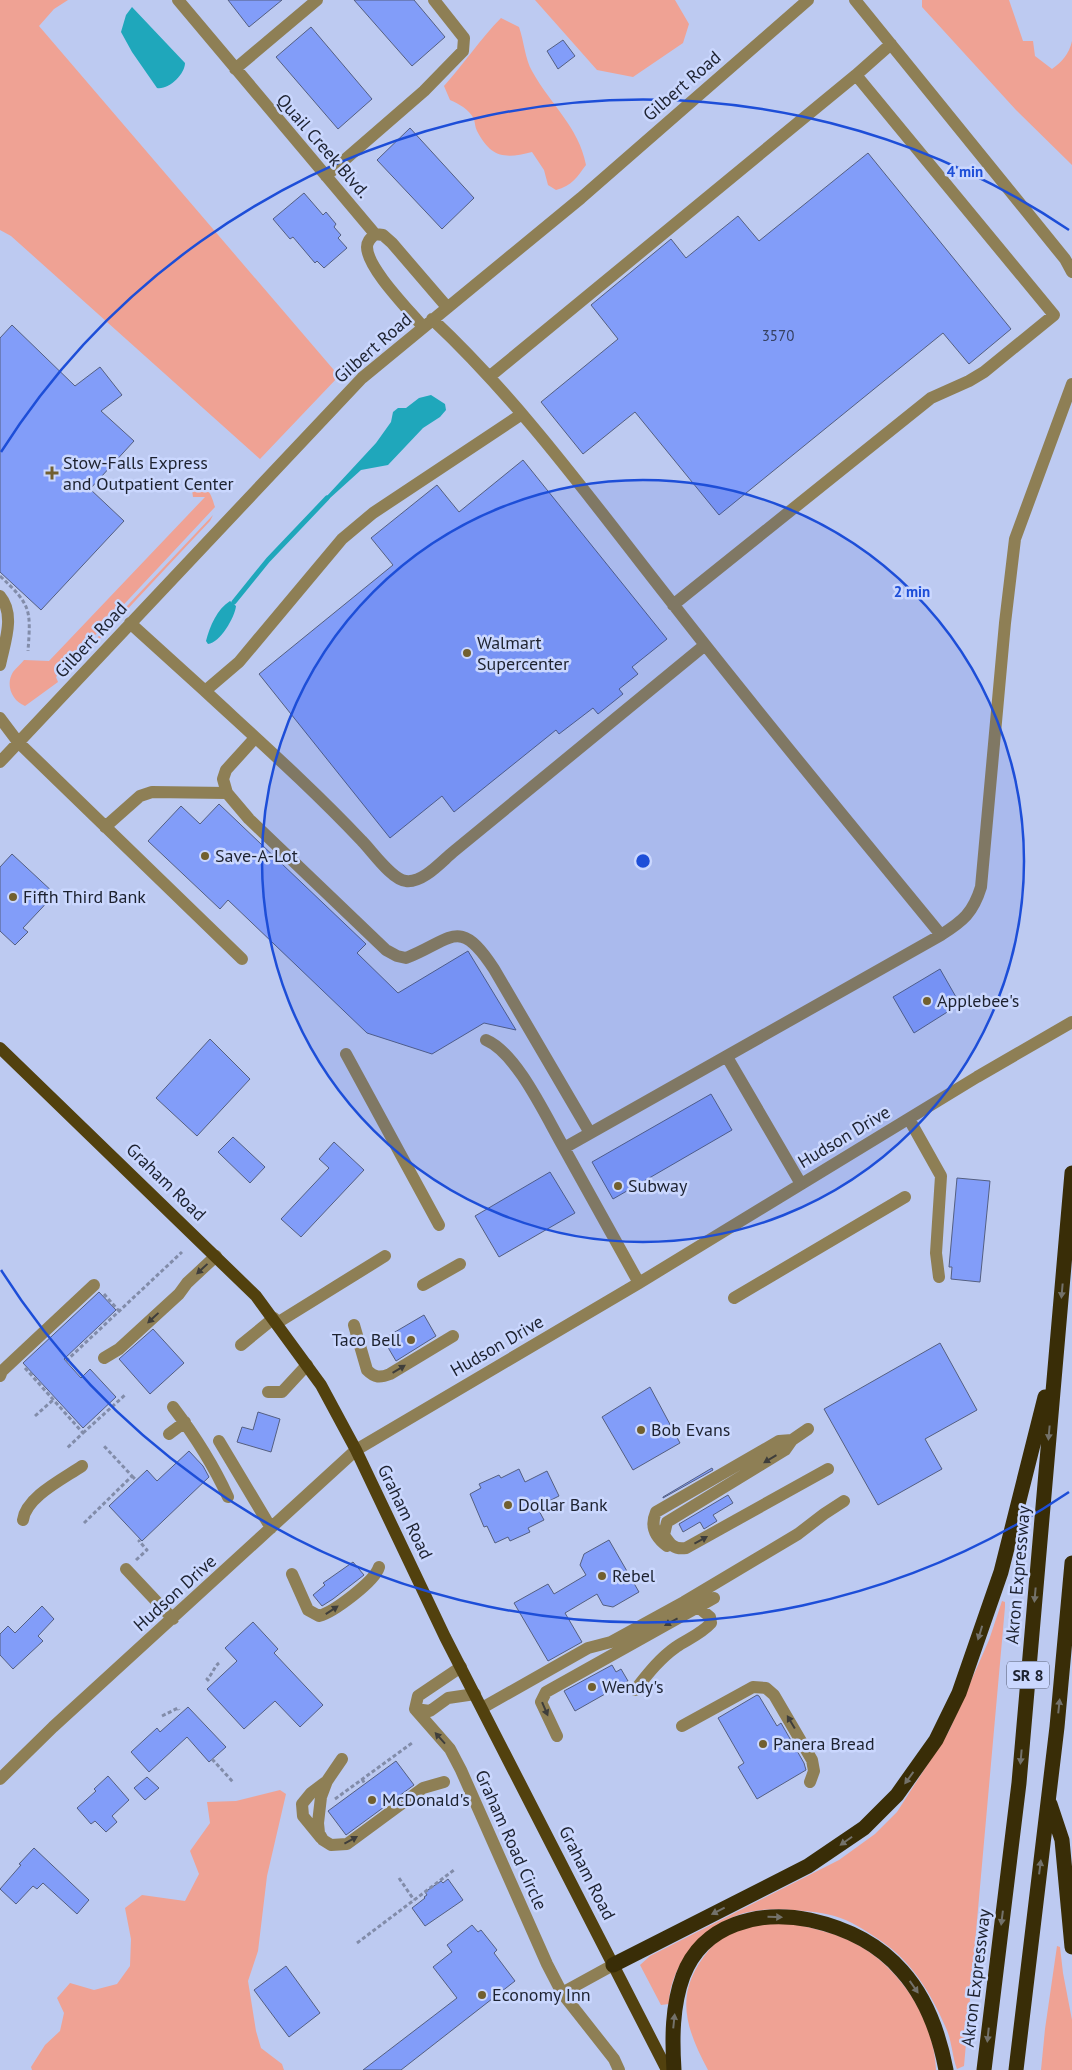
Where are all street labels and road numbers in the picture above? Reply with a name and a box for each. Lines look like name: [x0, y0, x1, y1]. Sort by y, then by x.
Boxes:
street label: Gilbert Road: [638, 46, 725, 126]
street label: Quail Creek Blvd.: [272, 89, 375, 203]
street label: Gilbert Road: [329, 308, 416, 388]
street label: Gilbert Road: [50, 597, 132, 682]
street label: Hudson Drive: [793, 1100, 894, 1173]
street label: Graham Road: [122, 1138, 211, 1225]
street label: Hudson Drive: [446, 1310, 547, 1381]
street label: Graham Road: [373, 1461, 438, 1563]
street label: Akron Expressway: [1000, 1504, 1035, 1645]
street label: Hudson Drive: [128, 1549, 221, 1636]
road number: SR 8: [1007, 1662, 1049, 1688]
street label: Graham Road Circle: [470, 1766, 553, 1913]
street label: Graham Road: [554, 1822, 621, 1924]
street label: Akron Expressway: [956, 1907, 995, 2048]

